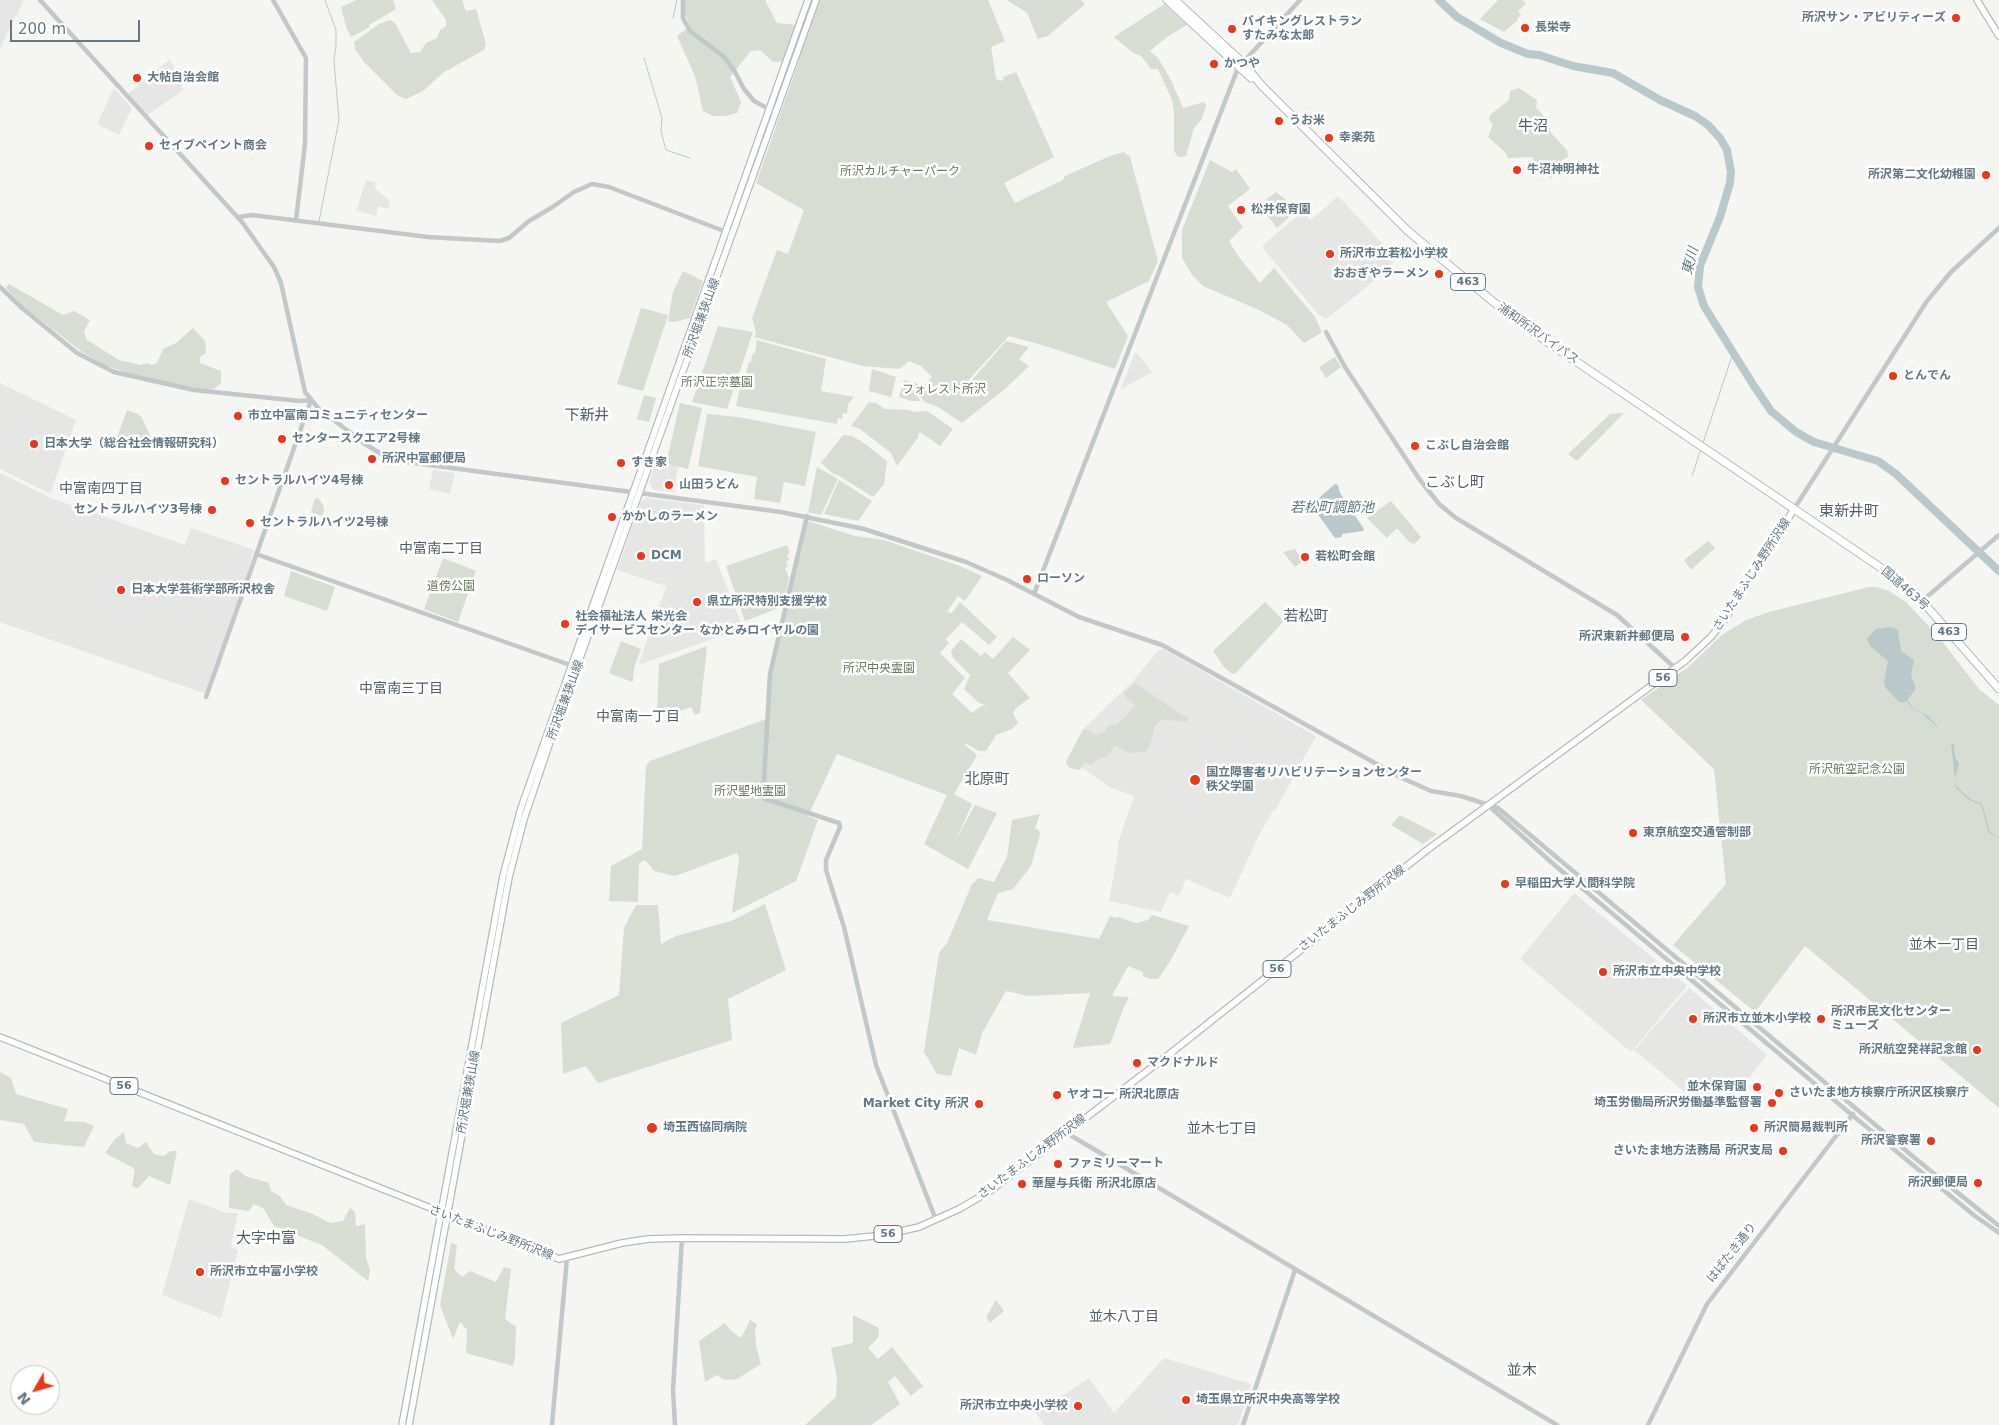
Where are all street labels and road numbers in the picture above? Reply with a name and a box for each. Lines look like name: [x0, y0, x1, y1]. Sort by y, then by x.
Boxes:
road number: 463: [1450, 274, 1486, 290]
street label: 所沢堀兼狭山線: [681, 276, 723, 360]
street label: 浦和所沢バイパス: [1495, 301, 1581, 367]
street label: さいたまふじみ野所沢線: [1710, 516, 1794, 634]
street label: 国道463号: [1878, 564, 1932, 614]
road number: 463: [1932, 624, 1966, 640]
street label: 所沢堀兼狭山線: [545, 658, 587, 742]
road number: 56: [1649, 670, 1677, 686]
street label: さいたまふじみ野所沢線: [1296, 863, 1408, 955]
road number: 56: [1263, 961, 1291, 978]
street label: 所沢堀兼狭山線: [455, 1049, 483, 1135]
road number: 56: [110, 1078, 138, 1094]
street label: さいたまふじみ野所沢線: [975, 1112, 1089, 1202]
street label: さいたまふじみ野所沢線: [427, 1203, 555, 1263]
street label: はばたき通り: [1704, 1220, 1760, 1286]
road number: 56: [874, 1226, 902, 1242]

